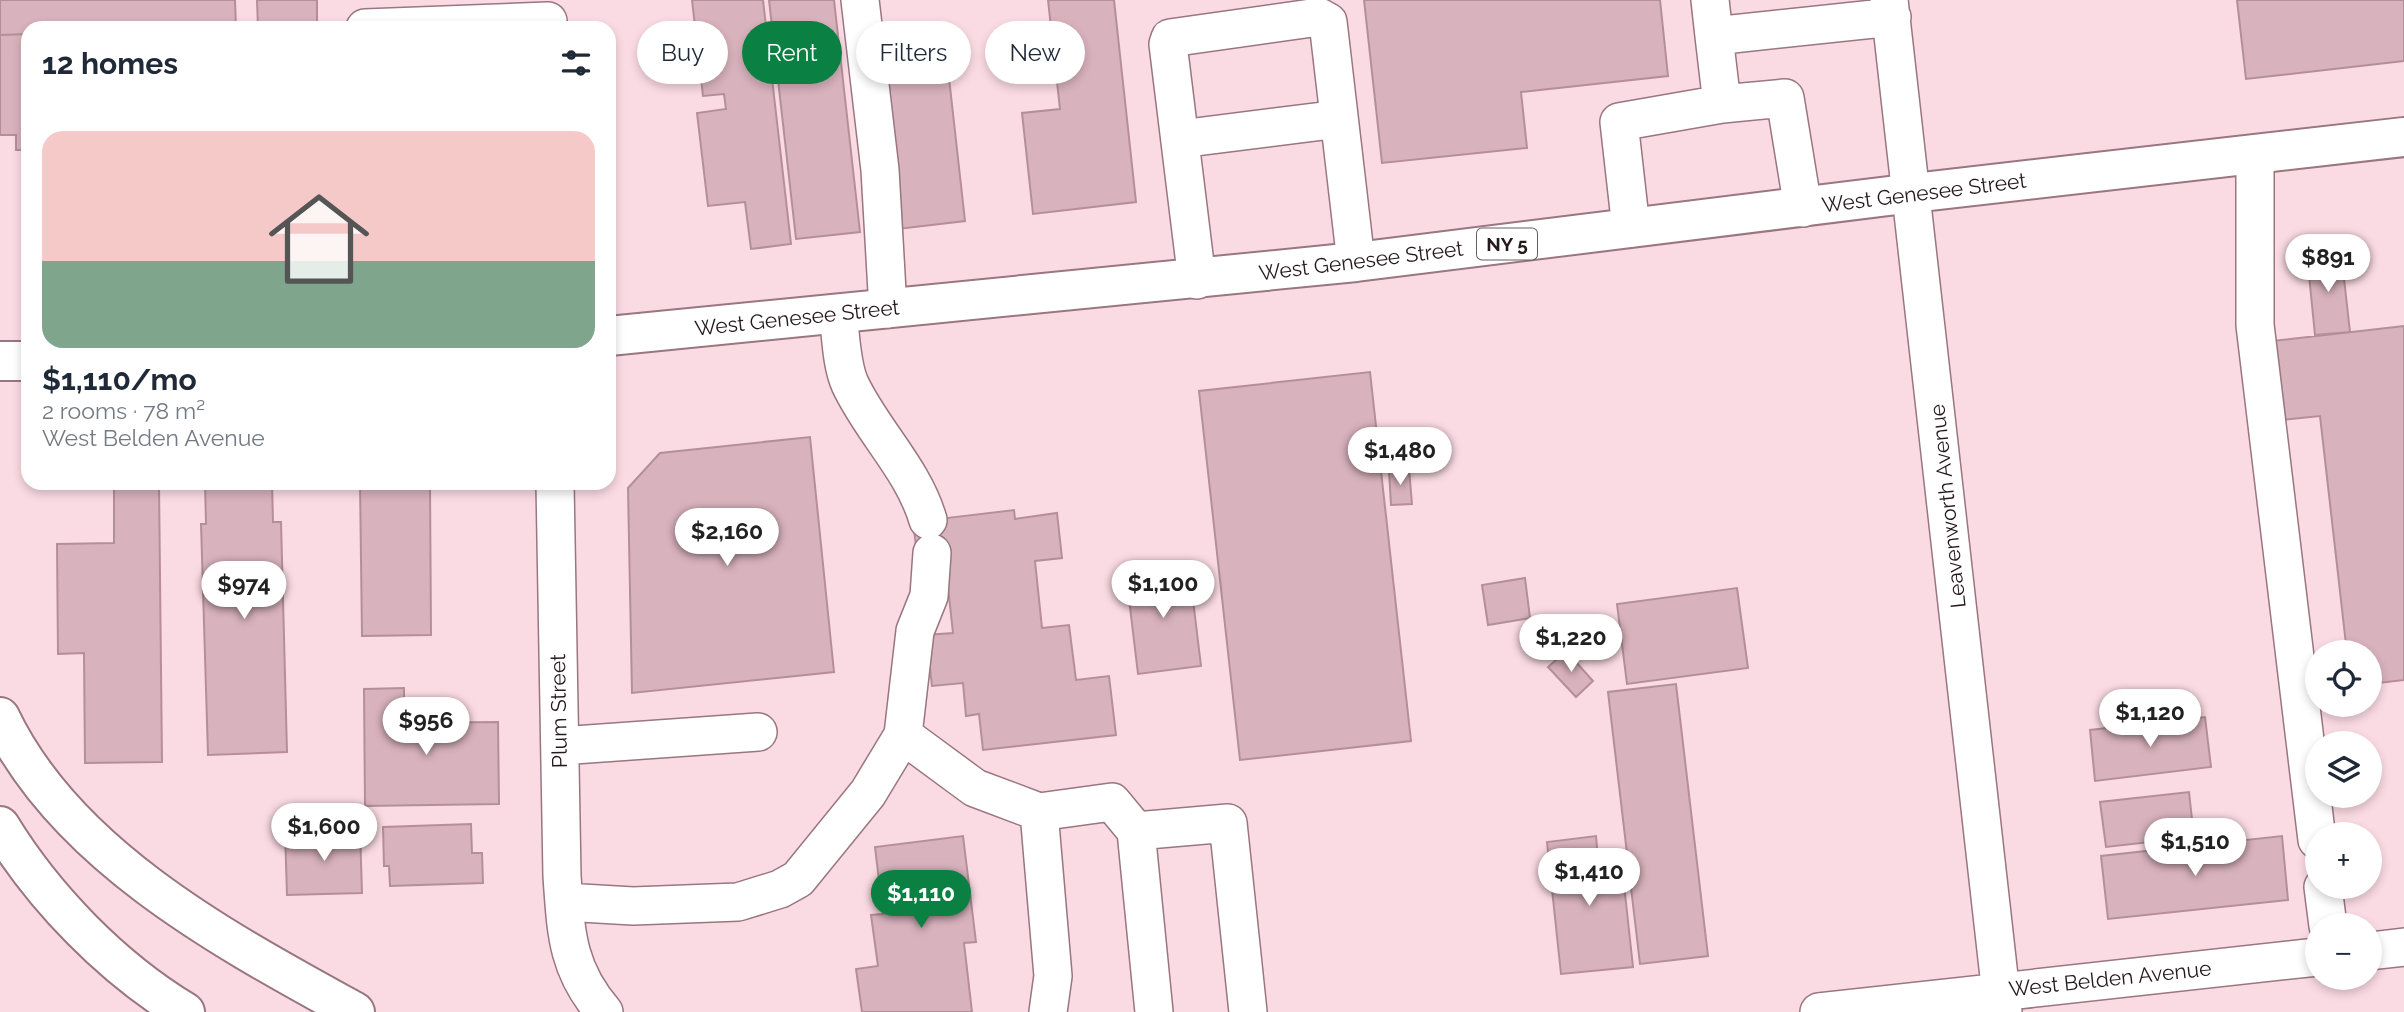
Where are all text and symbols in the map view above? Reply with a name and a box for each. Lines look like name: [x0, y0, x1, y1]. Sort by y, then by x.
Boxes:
chip: Buy: [637, 21, 728, 84]
chip: Rent: [742, 21, 842, 84]
chip: Filters: [856, 21, 971, 84]
chip: New: [985, 21, 1085, 84]
icon: filters: [557, 44, 595, 82]
text: 12 homes: [42, 46, 178, 81]
street label: West Genesee Street: [1820, 168, 2028, 217]
icon: home: [256, 176, 382, 302]
road number: NY 5: [1477, 228, 1537, 260]
pin: $891: [2287, 234, 2369, 294]
street label: West Genesee Street: [1257, 236, 1465, 285]
text: $891: [2301, 243, 2355, 270]
street label: West Genesee Street: [693, 294, 901, 341]
text: $1,110/mo: [42, 362, 197, 397]
text: 2 rooms · 78 m²: [42, 397, 205, 424]
street label: Leavenworth Avenue: [1924, 403, 1971, 609]
text: West Belden Avenue: [42, 424, 265, 451]
pin: $1,480: [1343, 428, 1457, 487]
text: $1,480: [1364, 436, 1436, 463]
pin: $2,160: [670, 508, 784, 568]
text: $2,160: [691, 517, 763, 544]
pin: $1,100: [1106, 560, 1220, 620]
pin: $974: [203, 562, 285, 621]
text: $1,100: [1128, 569, 1198, 596]
text: $974: [217, 570, 271, 597]
pin: $1,220: [1514, 614, 1628, 674]
text: $1,220: [1535, 623, 1607, 650]
map controls: [2305, 640, 2382, 990]
button: locate: [2305, 640, 2382, 717]
street label: Plum Street: [545, 654, 572, 768]
pin: $1,120: [2093, 690, 2207, 749]
pin: $956: [385, 698, 467, 757]
text: $1,120: [2115, 698, 2185, 725]
text: $956: [399, 706, 453, 733]
button: layers: [2305, 731, 2382, 808]
pin: $1,600: [267, 804, 381, 863]
text: $1,600: [287, 812, 361, 839]
pin: $1,510: [2138, 818, 2252, 878]
button: +: [2305, 822, 2382, 899]
text: $1,510: [2160, 827, 2230, 854]
pin: $1,410: [1532, 848, 1646, 908]
text: $1,410: [1554, 857, 1624, 884]
pin: $1,110: [864, 870, 978, 930]
text: $1,110: [887, 879, 955, 906]
button: −: [2305, 913, 2382, 990]
street label: West Belden Avenue: [2007, 955, 2212, 1002]

